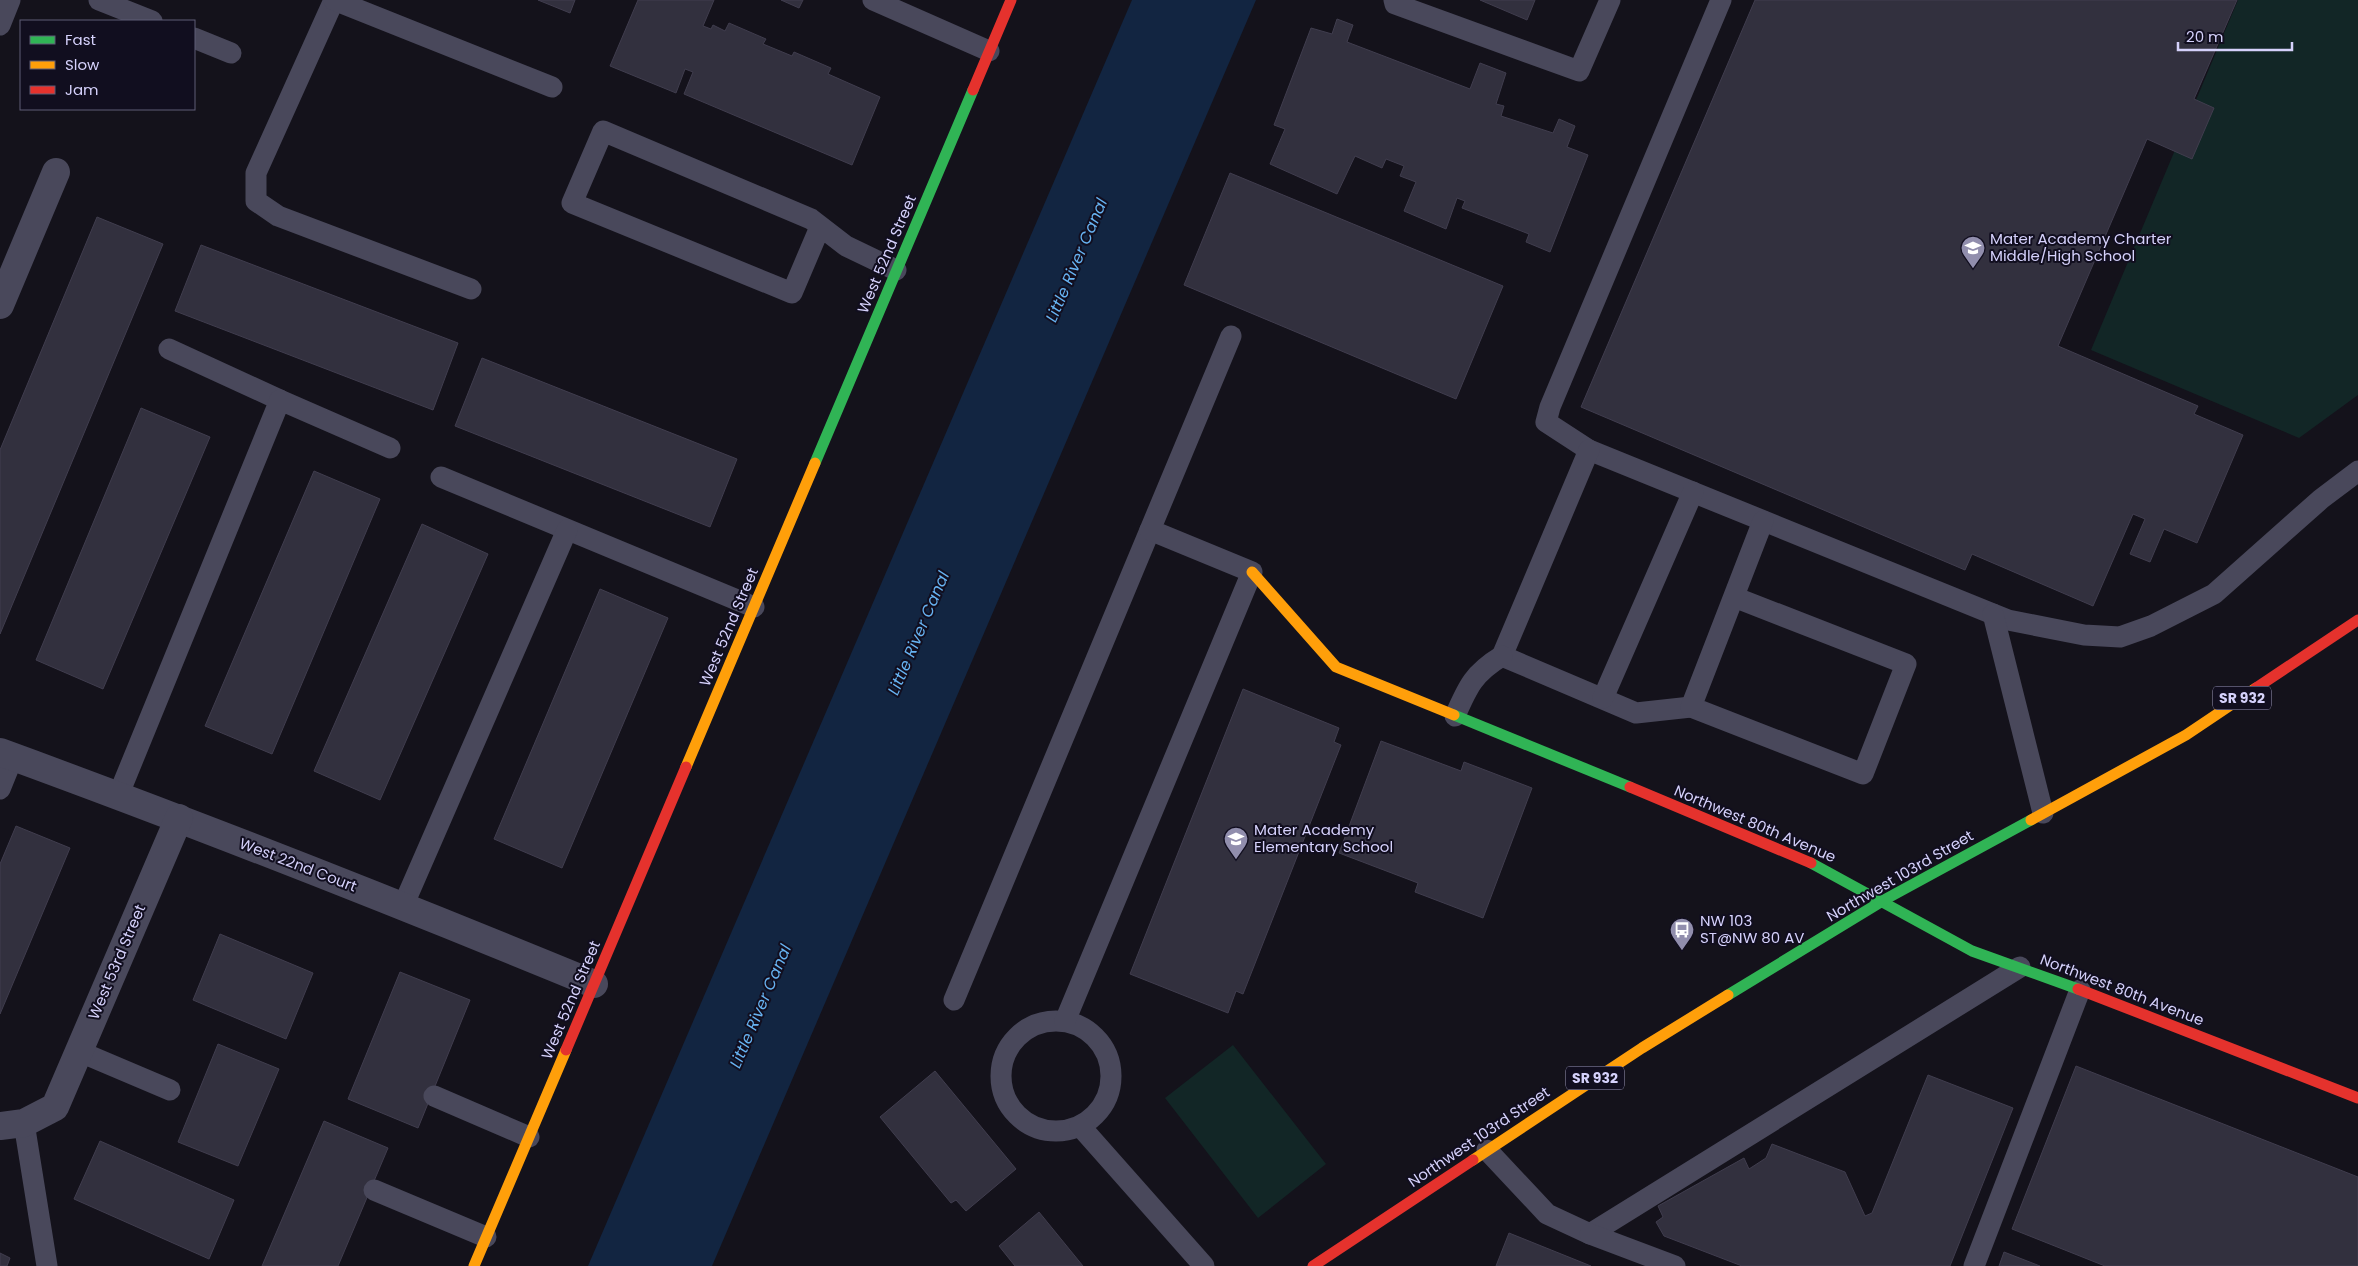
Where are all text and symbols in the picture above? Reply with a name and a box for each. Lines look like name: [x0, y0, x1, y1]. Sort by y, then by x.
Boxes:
legend: [20, 20, 195, 110]
scale bar: [2178, 20, 2292, 52]
text: 20 m: [2186, 26, 2224, 47]
text: Fast: [65, 29, 96, 50]
text: Slow: [65, 54, 100, 75]
text: Jam: [65, 79, 99, 100]
street label: West 52nd Street: [852, 191, 921, 316]
water label: Little River Canal: [1040, 195, 1113, 326]
place label: Mater Academy Charter Middle/High School: [1990, 228, 2172, 266]
school or university icon: Mater Academy Charter Middle/High School: [1960, 235, 1986, 269]
street label: West 52nd Street: [694, 564, 763, 689]
water label: Little River Canal: [882, 568, 955, 699]
road number: SR 932: [2213, 686, 2271, 710]
street label: Northwest 80th Avenue: [1671, 780, 1839, 867]
place label: Mater Academy Elementary School: [1254, 819, 1393, 857]
street label: Northwest 103rd Street: [1822, 825, 1977, 926]
school or university icon: Mater Academy Elementary School: [1223, 826, 1249, 860]
street label: West 22nd Court: [236, 832, 360, 897]
street label: West 53rd Street: [83, 901, 150, 1023]
place label: NW 103 ST@NW 80 AV: [1700, 910, 1804, 948]
bus stop icon: NW 103 ST@NW 80 AV: [1669, 917, 1695, 951]
street label: West 52nd Street: [536, 937, 605, 1062]
water label: Little River Canal: [724, 941, 797, 1072]
street label: Northwest 80th Avenue: [2037, 949, 2207, 1031]
road number: SR 932: [1566, 1066, 1624, 1090]
street label: Northwest 103rd Street: [1404, 1081, 1554, 1192]

